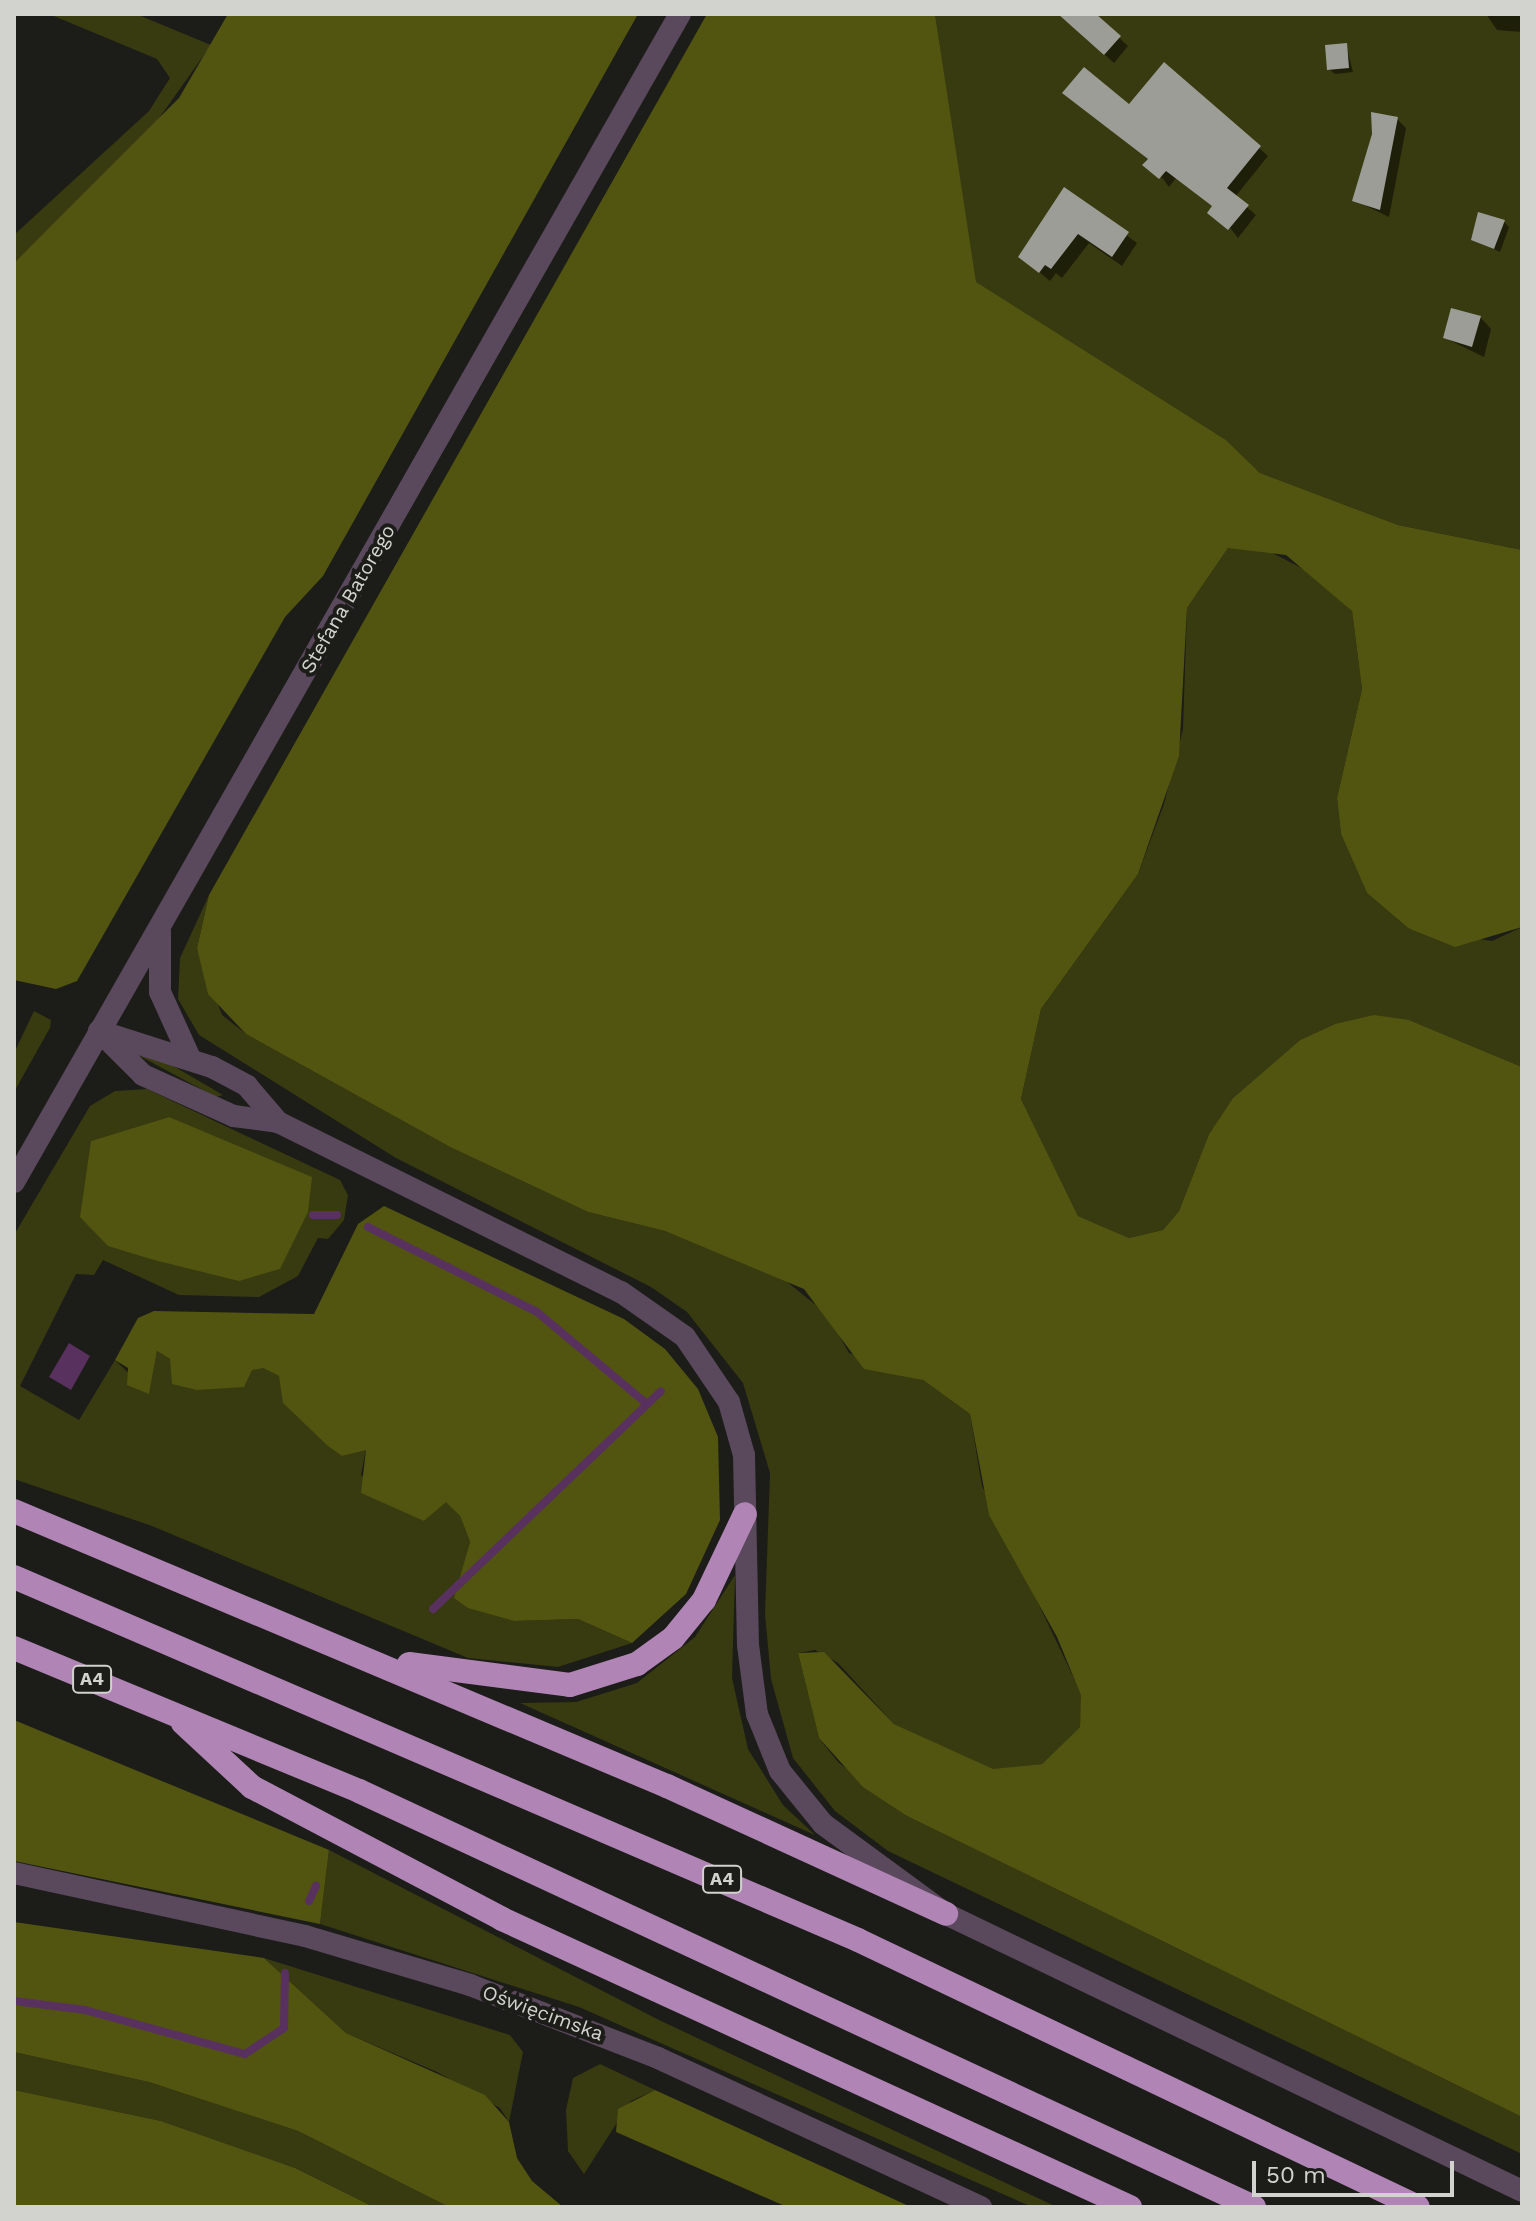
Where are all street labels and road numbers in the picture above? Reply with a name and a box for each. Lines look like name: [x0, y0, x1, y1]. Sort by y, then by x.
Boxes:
street label: Stefana Batorego: [296, 520, 400, 678]
road number: A4: [72, 1665, 112, 1693]
road number: A4: [702, 1865, 742, 1893]
street label: Oświęcimska: [479, 1980, 607, 2046]

